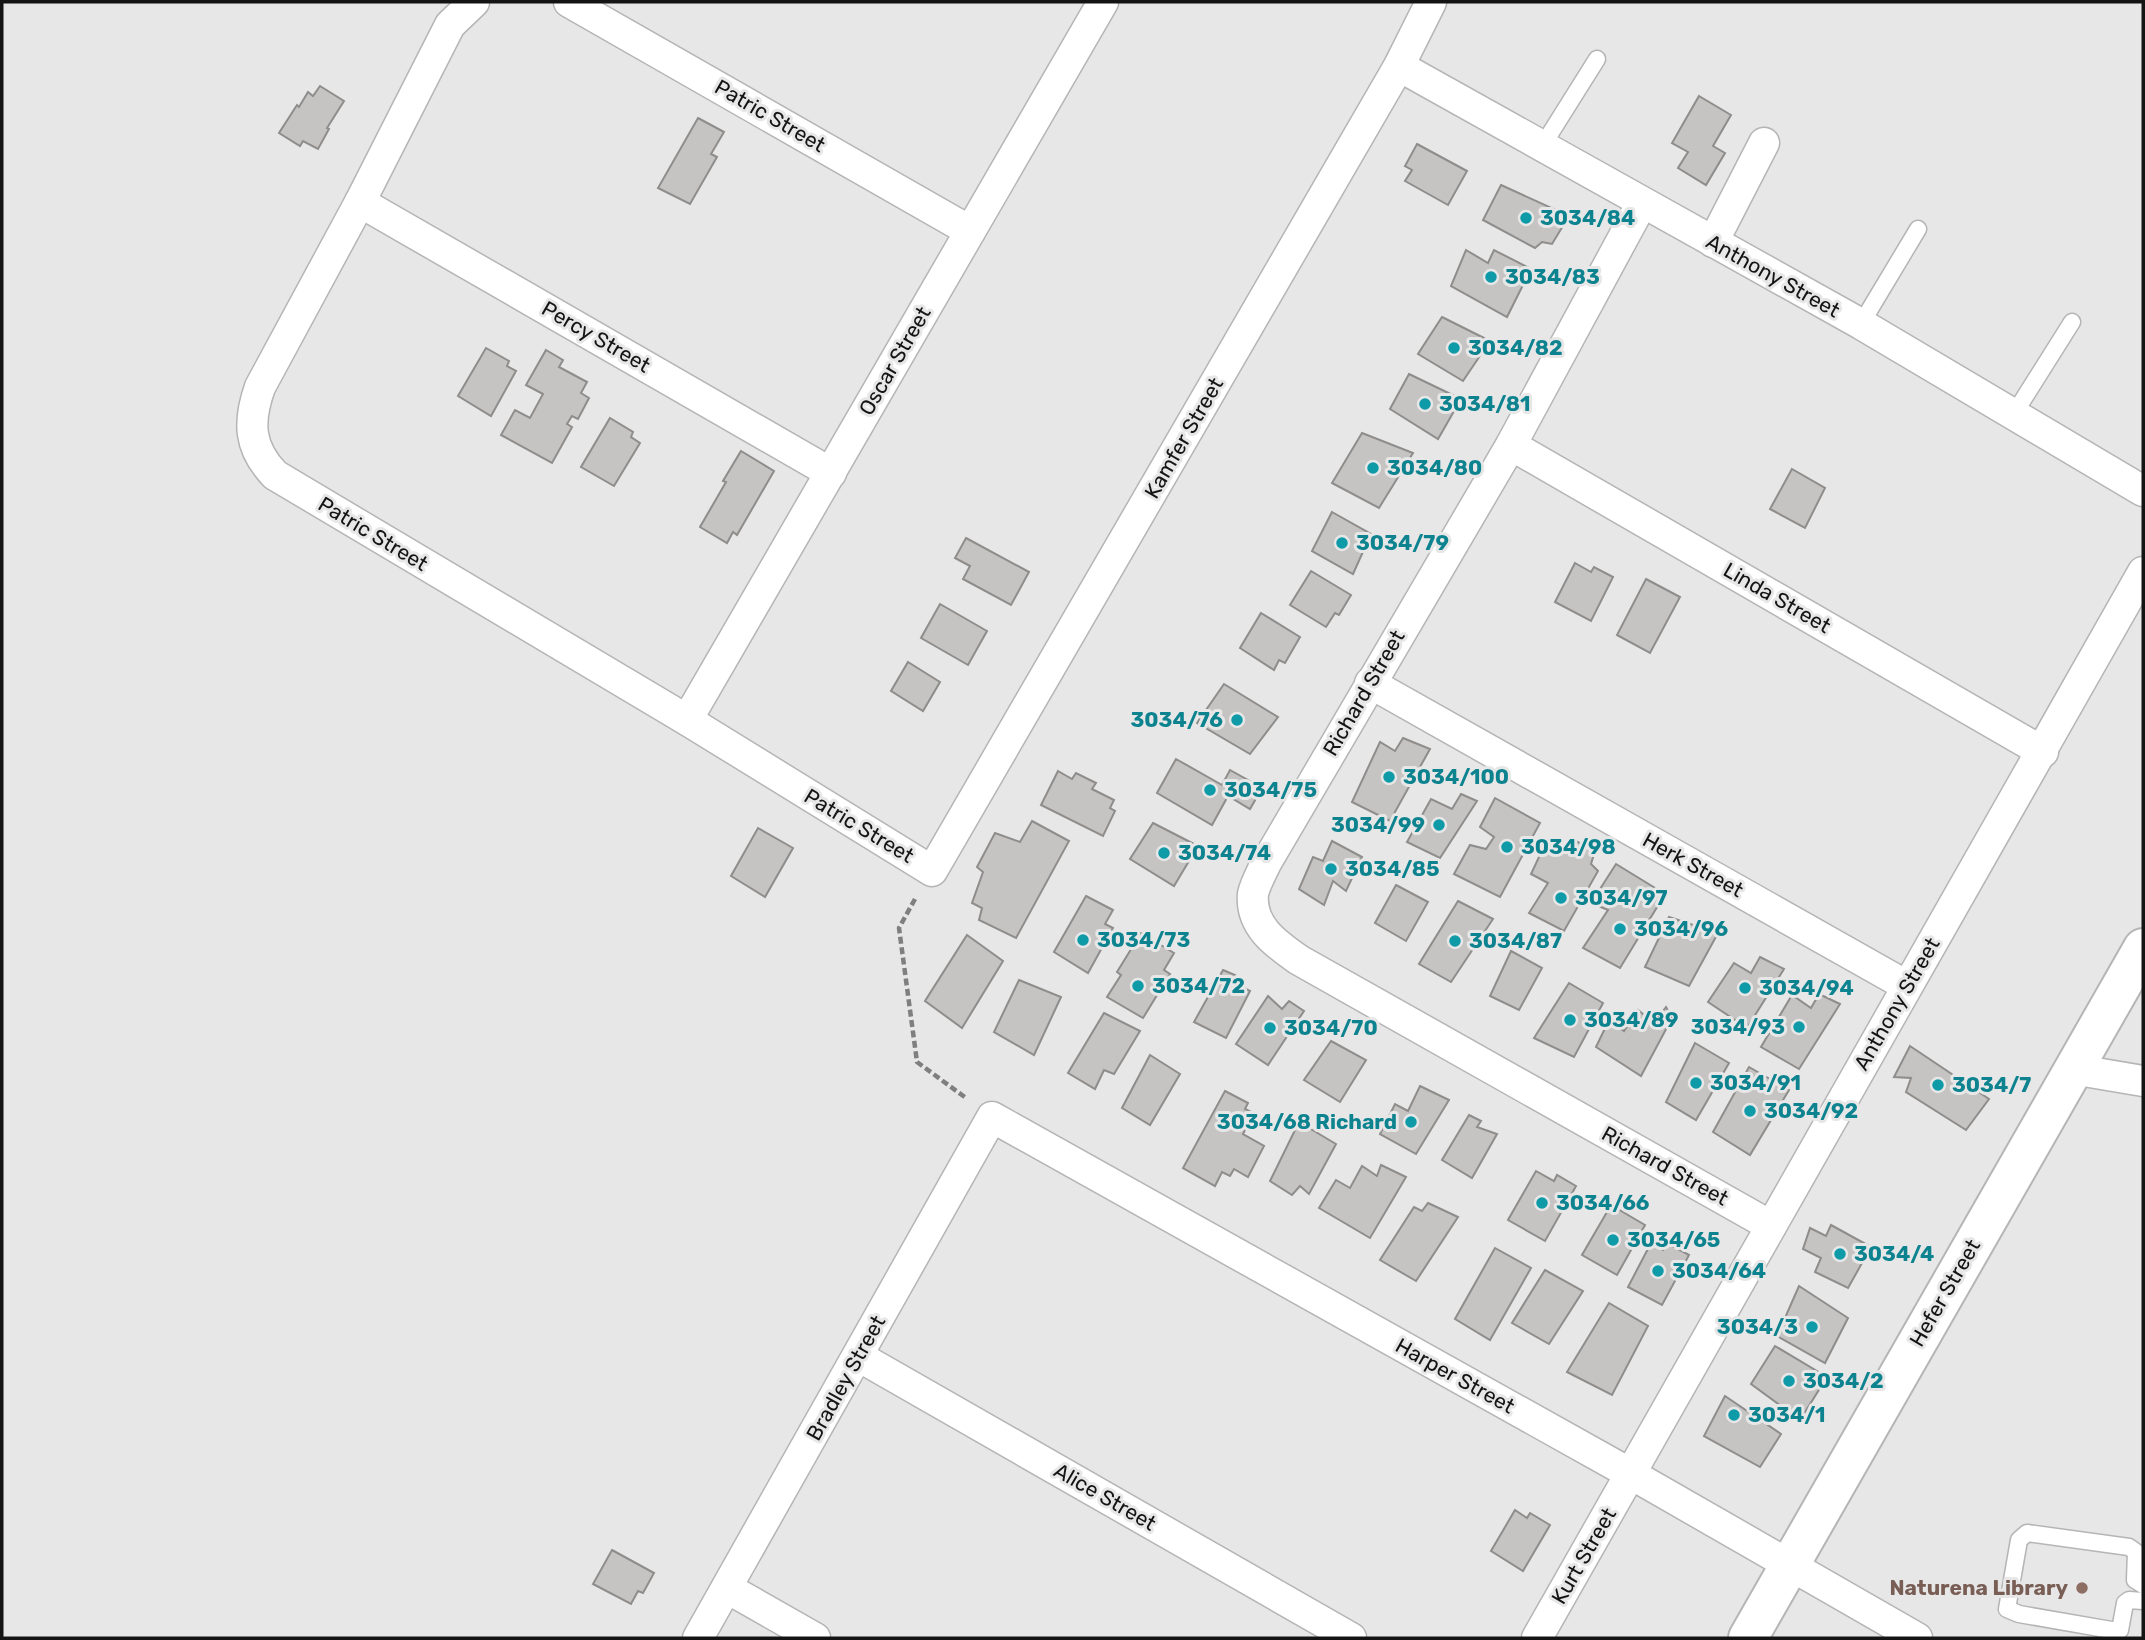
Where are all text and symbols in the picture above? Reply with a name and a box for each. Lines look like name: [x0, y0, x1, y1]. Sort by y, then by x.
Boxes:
street label: Patric Street: [711, 74, 830, 157]
place label: 3034/84: [1540, 205, 1635, 230]
marker: 3034/84: [1518, 210, 1534, 226]
street label: Anthony Street: [1702, 229, 1844, 323]
place label: 3034/83: [1505, 264, 1600, 289]
marker: 3034/83: [1483, 269, 1499, 285]
street label: Percy Street: [538, 295, 655, 378]
street label: Oscar Street: [853, 302, 936, 420]
place label: 3034/82: [1468, 335, 1563, 360]
marker: 3034/82: [1446, 340, 1462, 356]
street label: Kamfer Street: [1139, 373, 1228, 503]
place label: 3034/81: [1439, 391, 1530, 416]
marker: 3034/81: [1417, 396, 1433, 412]
place label: 3034/80: [1387, 455, 1482, 480]
marker: 3034/80: [1365, 460, 1381, 476]
street label: Patric Street: [314, 491, 433, 576]
place label: 3034/79: [1356, 530, 1449, 555]
marker: 3034/79: [1334, 535, 1350, 551]
street label: Linda Street: [1719, 557, 1835, 638]
street label: Richard Street: [1318, 625, 1410, 760]
place label: 3034/76: [1130, 707, 1223, 732]
marker: 3034/76: [1229, 712, 1245, 728]
place label: 3034/100: [1403, 764, 1509, 789]
marker: 3034/100: [1381, 769, 1397, 785]
place label: 3034/75: [1224, 777, 1317, 802]
marker: 3034/75: [1202, 782, 1218, 798]
street label: Patric Street: [800, 783, 919, 868]
place label: 3034/99: [1331, 812, 1425, 837]
marker: 3034/99: [1431, 817, 1447, 833]
street label: Herk Street: [1639, 827, 1748, 902]
place label: 3034/98: [1521, 834, 1616, 859]
marker: 3034/98: [1499, 839, 1515, 855]
place label: 3034/74: [1178, 840, 1271, 865]
marker: 3034/74: [1156, 845, 1172, 861]
place label: 3034/85: [1345, 856, 1440, 881]
marker: 3034/85: [1323, 861, 1339, 877]
place label: 3034/97: [1575, 885, 1668, 910]
marker: 3034/97: [1553, 890, 1569, 906]
place label: 3034/96: [1634, 916, 1728, 941]
marker: 3034/96: [1612, 921, 1628, 937]
place label: 3034/73: [1097, 927, 1190, 952]
place label: 3034/87: [1469, 928, 1562, 953]
marker: 3034/73: [1075, 932, 1091, 948]
marker: 3034/87: [1447, 933, 1463, 949]
street label: Anthony Street: [1848, 933, 1945, 1075]
place label: 3034/72: [1152, 973, 1245, 998]
place label: 3034/94: [1759, 975, 1854, 1000]
marker: 3034/72: [1130, 978, 1146, 994]
marker: 3034/94: [1737, 980, 1753, 996]
place label: 3034/89: [1584, 1007, 1679, 1032]
marker: 3034/89: [1562, 1012, 1578, 1028]
place label: 3034/93: [1691, 1014, 1785, 1039]
place label: 3034/70: [1284, 1015, 1378, 1040]
marker: 3034/93: [1791, 1019, 1807, 1035]
marker: 3034/70: [1262, 1020, 1278, 1036]
place label: 3034/91: [1710, 1070, 1801, 1095]
place label: 3034/7: [1952, 1072, 2031, 1097]
marker: 3034/91: [1688, 1075, 1704, 1091]
marker: 3034/7: [1930, 1077, 1946, 1093]
place label: 3034/92: [1764, 1098, 1858, 1123]
marker: 3034/92: [1742, 1103, 1758, 1119]
place label: 3034/68 Richard: [1217, 1109, 1397, 1134]
marker: 3034/68 Richard: [1403, 1114, 1419, 1130]
street label: Richard Street: [1598, 1120, 1733, 1211]
place label: 3034/66: [1556, 1190, 1650, 1215]
marker: 3034/66: [1534, 1195, 1550, 1211]
place label: 3034/65: [1627, 1227, 1720, 1252]
marker: 3034/65: [1605, 1232, 1621, 1248]
street label: Hefer Street: [1904, 1235, 1985, 1351]
place label: 3034/4: [1854, 1241, 1934, 1266]
marker: 3034/4: [1832, 1246, 1848, 1262]
place label: 3034/64: [1672, 1258, 1766, 1283]
marker: 3034/64: [1650, 1263, 1666, 1279]
street label: Bradley Street: [801, 1311, 890, 1445]
place label: 3034/3: [1717, 1314, 1798, 1339]
marker: 3034/3: [1804, 1319, 1820, 1335]
street label: Harper Street: [1391, 1333, 1519, 1419]
place label: 3034/2: [1803, 1368, 1884, 1393]
marker: 3034/2: [1781, 1373, 1797, 1389]
place label: 3034/1: [1748, 1402, 1826, 1427]
marker: 3034/1: [1726, 1407, 1742, 1423]
street label: Alice Street: [1050, 1457, 1161, 1536]
street label: Kurt Street: [1546, 1503, 1621, 1608]
place label: Naturena Library: [1889, 1575, 2068, 1600]
marker: Naturena Library: [2074, 1580, 2090, 1596]

